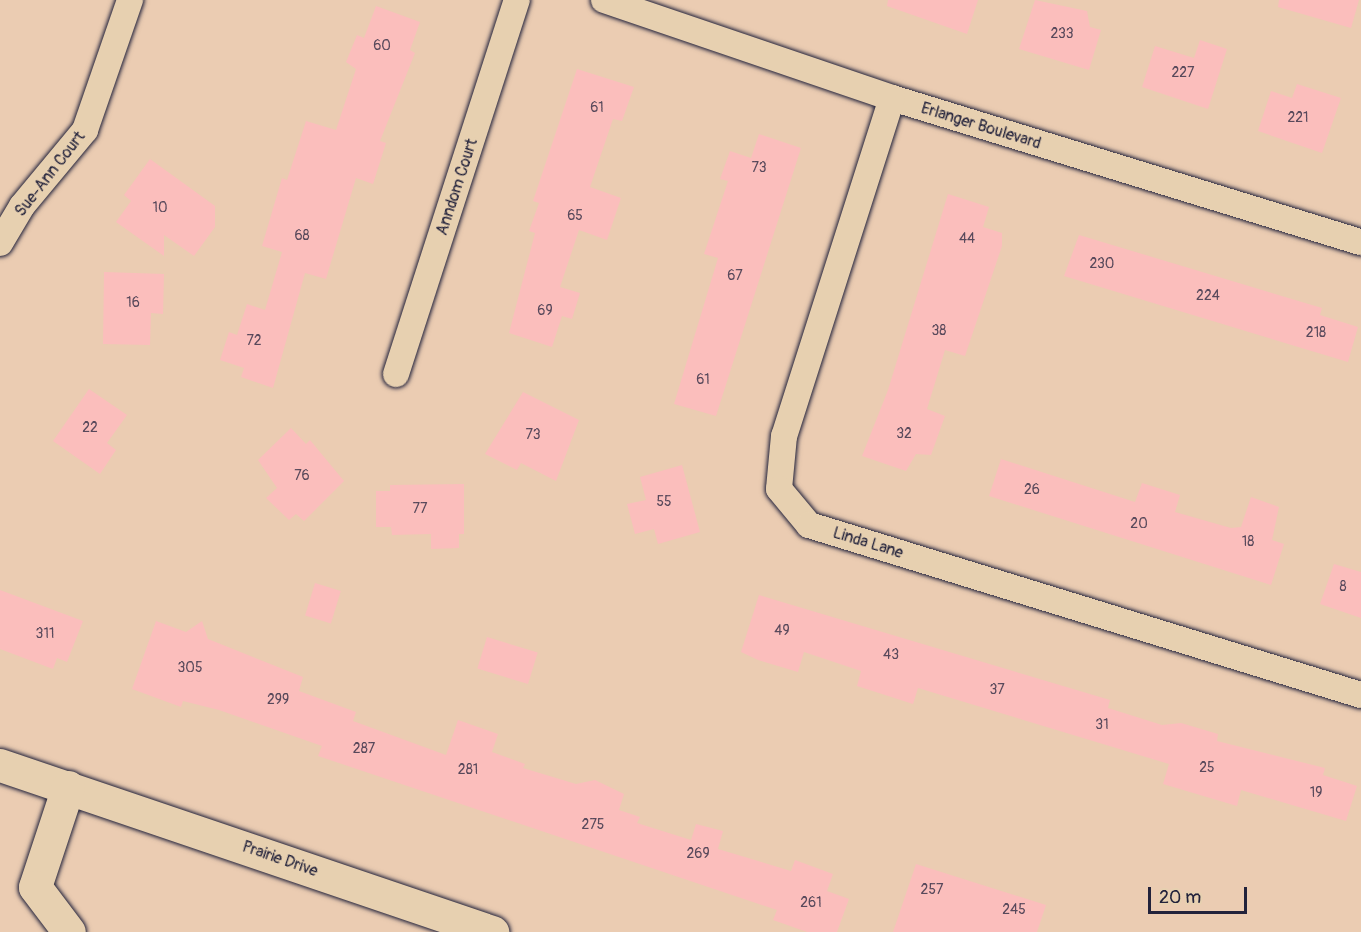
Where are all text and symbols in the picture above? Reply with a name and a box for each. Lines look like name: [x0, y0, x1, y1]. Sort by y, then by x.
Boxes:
house number: 233: [1050, 26, 1074, 42]
house number: 60: [373, 38, 391, 54]
house number: 227: [1171, 65, 1195, 81]
street label: Erlanger Boulevard: [919, 99, 1043, 153]
house number: 61: [590, 100, 604, 116]
house number: 221: [1287, 110, 1309, 126]
street label: Sue-Ann Court: [11, 128, 89, 220]
street label: Anndom Court: [432, 136, 482, 238]
house number: 73: [751, 160, 767, 176]
house number: 10: [152, 200, 168, 216]
house number: 65: [567, 208, 583, 224]
house number: 68: [294, 228, 310, 244]
house number: 44: [959, 231, 975, 247]
house number: 230: [1090, 256, 1114, 272]
house number: 67: [727, 268, 743, 284]
house number: 224: [1196, 288, 1220, 304]
house number: 16: [126, 295, 140, 311]
house number: 69: [537, 303, 553, 319]
house number: 38: [932, 323, 946, 339]
house number: 218: [1306, 325, 1326, 341]
house number: 72: [246, 333, 262, 349]
house number: 61: [696, 372, 710, 388]
house number: 22: [82, 420, 98, 436]
house number: 32: [896, 426, 912, 442]
house number: 73: [525, 427, 541, 443]
house number: 76: [294, 468, 310, 484]
house number: 26: [1024, 482, 1040, 498]
house number: 55: [656, 494, 672, 510]
house number: 77: [413, 501, 427, 517]
house number: 20: [1130, 516, 1148, 532]
street label: Linda Lane: [831, 523, 905, 563]
house number: 18: [1242, 534, 1254, 550]
house number: 8: [1339, 579, 1347, 595]
house number: 49: [774, 623, 790, 639]
house number: 311: [36, 626, 54, 642]
house number: 43: [883, 647, 899, 663]
house number: 305: [178, 660, 202, 676]
house number: 37: [989, 682, 1005, 698]
house number: 299: [267, 692, 289, 708]
house number: 31: [1095, 717, 1109, 733]
house number: 287: [353, 741, 375, 757]
house number: 25: [1199, 760, 1215, 776]
house number: 281: [458, 762, 478, 778]
house number: 19: [1310, 785, 1322, 801]
house number: 275: [582, 817, 604, 833]
street label: Prairie Drive: [240, 837, 320, 881]
house number: 269: [686, 846, 710, 862]
scale bar: [1151, 875, 1250, 913]
house number: 257: [921, 882, 943, 898]
text: 20 m: [1159, 886, 1201, 909]
house number: 261: [800, 895, 822, 911]
house number: 245: [1002, 902, 1026, 918]

